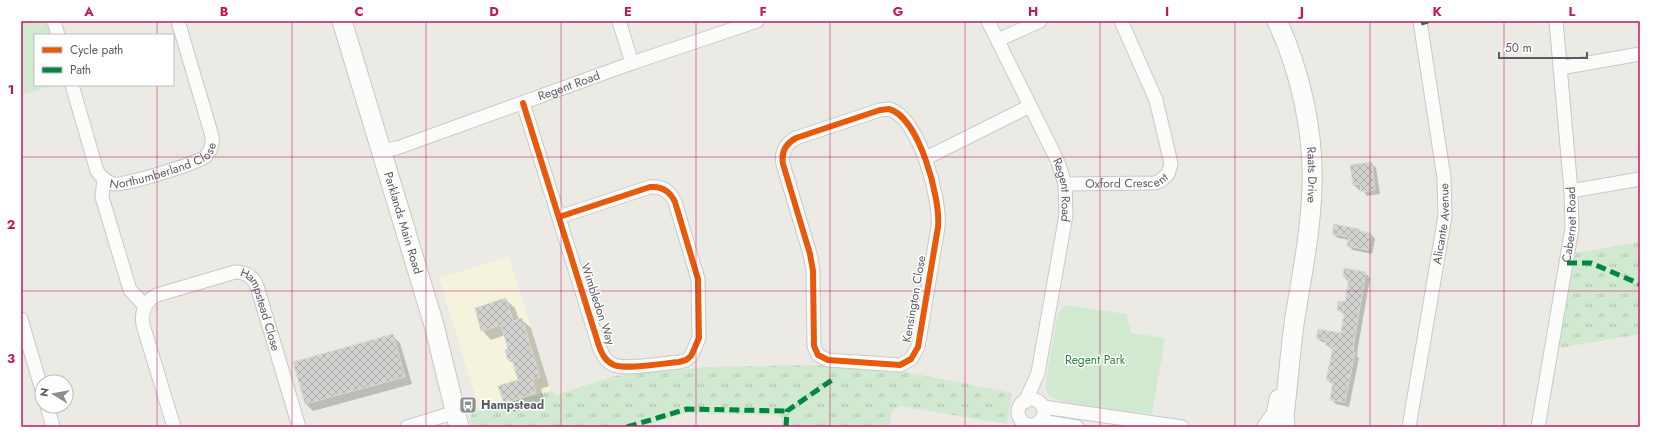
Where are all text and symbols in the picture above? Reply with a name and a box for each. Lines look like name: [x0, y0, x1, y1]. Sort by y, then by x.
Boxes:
text: A: [83, 2, 94, 21]
text: B: [220, 2, 229, 21]
text: C: [354, 2, 364, 21]
text: D: [489, 2, 499, 21]
text: E: [624, 2, 632, 21]
text: F: [759, 2, 767, 21]
text: G: [893, 2, 904, 21]
text: H: [1028, 2, 1038, 21]
text: I: [1165, 2, 1169, 21]
text: J: [1297, 2, 1304, 21]
text: K: [1432, 2, 1442, 21]
text: L: [1569, 2, 1576, 21]
legend: [34, 34, 174, 86]
scale bar: [1499, 34, 1587, 60]
text: 50 m: [1505, 39, 1532, 57]
text: Cycle path: [70, 41, 123, 59]
text: Path: [70, 61, 91, 79]
street label: Regent Road: [535, 66, 602, 105]
text: 1: [8, 80, 14, 99]
street label: Northumberland Close: [108, 141, 221, 194]
street label: Raats Drive: [1302, 146, 1321, 204]
street label: Regent Road: [1048, 155, 1075, 223]
street label: Oxford Crescent: [1085, 169, 1172, 193]
street label: Parklands Main Road: [379, 170, 427, 276]
street label: Alicante Avenue: [1428, 183, 1454, 266]
street label: Cabernet Road: [1557, 186, 1581, 264]
text: 2: [7, 215, 15, 234]
street label: Kensington Close: [898, 254, 930, 344]
street label: Wimbledon Way: [576, 261, 620, 348]
street label: Hampstead Close: [238, 264, 285, 353]
text: 3: [7, 349, 15, 368]
park label: Regent Park: [1065, 351, 1126, 369]
north arrow: [34, 374, 74, 414]
text: N: [35, 386, 53, 398]
bus stop icon: Hampstead: [458, 395, 478, 415]
place label: Hampstead: [481, 396, 544, 414]

